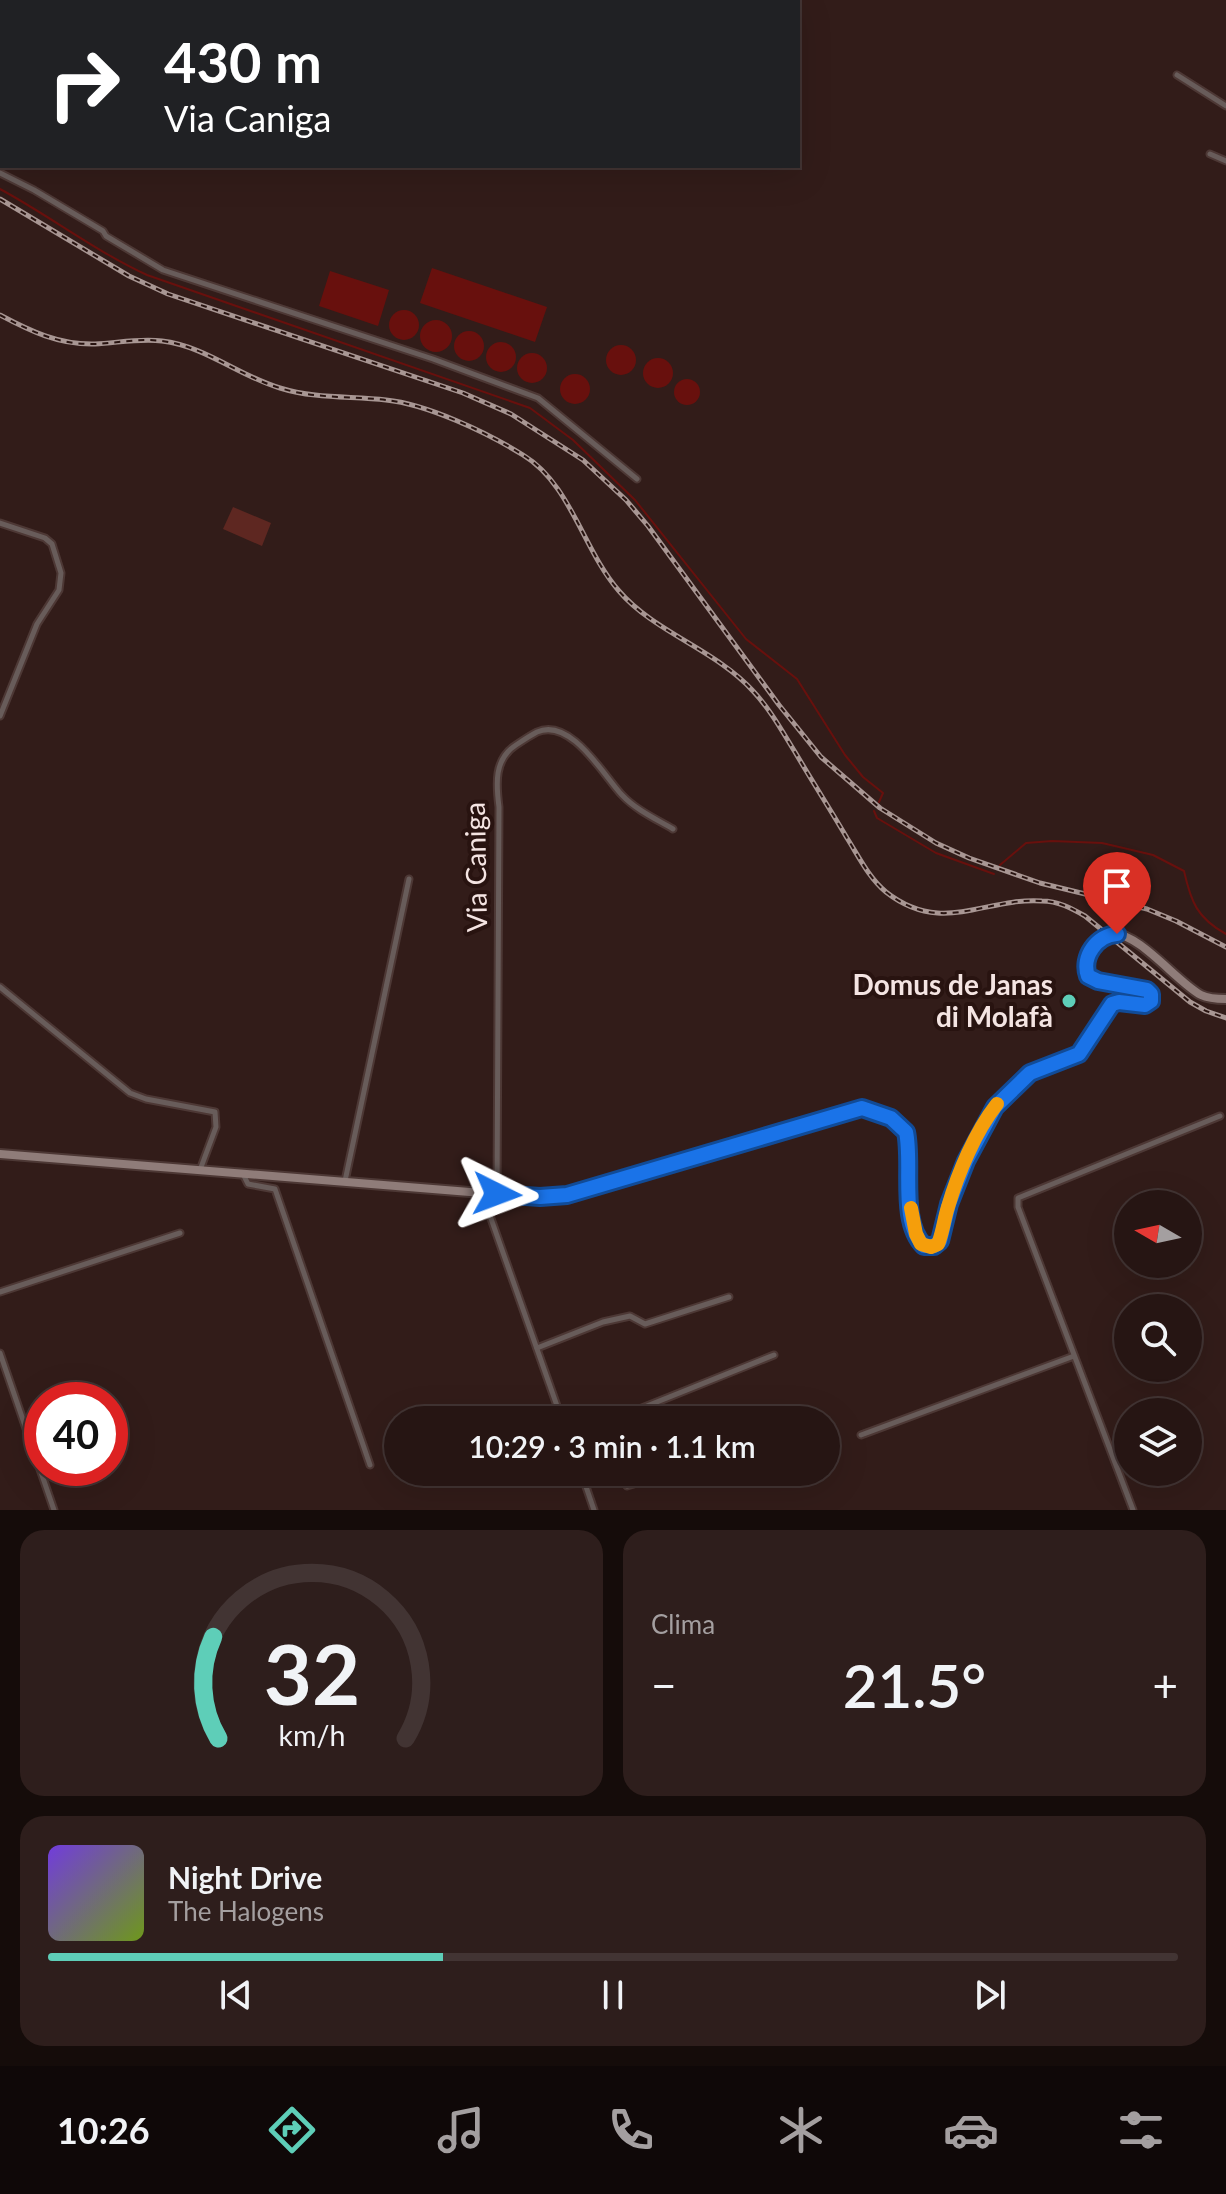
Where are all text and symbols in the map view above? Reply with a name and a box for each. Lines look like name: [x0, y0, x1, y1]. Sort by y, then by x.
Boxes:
text: 430 m: [164, 28, 322, 95]
icon: right: [32, 32, 136, 136]
text: Via Caniga: [164, 96, 331, 140]
street label: Via Caniga: [457, 802, 493, 932]
pin: [1083, 852, 1151, 934]
icon: arrive: [1095, 864, 1139, 908]
place label: Domus de Janas di Molafà: [853, 967, 1053, 1033]
marker: Domus de Janas di Molafà: [1060, 992, 1078, 1010]
position arrow: [455, 1152, 539, 1236]
north arrow: [1114, 1190, 1202, 1278]
map controls: [1114, 1190, 1202, 1486]
button: search: [1114, 1294, 1202, 1382]
speed limit sign: 40: [24, 1382, 128, 1486]
button: layers: [1114, 1398, 1202, 1486]
text: 10:29 · 3 min · 1.1 km: [468, 1428, 756, 1464]
text: Clima: [651, 1608, 715, 1640]
text: 32: [263, 1623, 360, 1723]
text: 21.5°: [843, 1649, 986, 1721]
text: −: [651, 1659, 677, 1711]
text: +: [1152, 1659, 1178, 1711]
text: km/h: [278, 1718, 345, 1752]
text: Night Drive: [168, 1859, 322, 1895]
text: The Halogens: [168, 1895, 324, 1927]
icon: previous: [214, 1973, 258, 2017]
icon: pause: [591, 1973, 635, 2017]
icon: next: [968, 1973, 1012, 2017]
icon: directions: [264, 2102, 320, 2158]
icon: music: [433, 2102, 489, 2158]
icon: phone: [603, 2102, 659, 2158]
icon: climate: [773, 2102, 829, 2158]
icon: car: [943, 2102, 999, 2158]
icon: filters: [1113, 2102, 1169, 2158]
text: 10:26: [57, 2108, 150, 2152]

